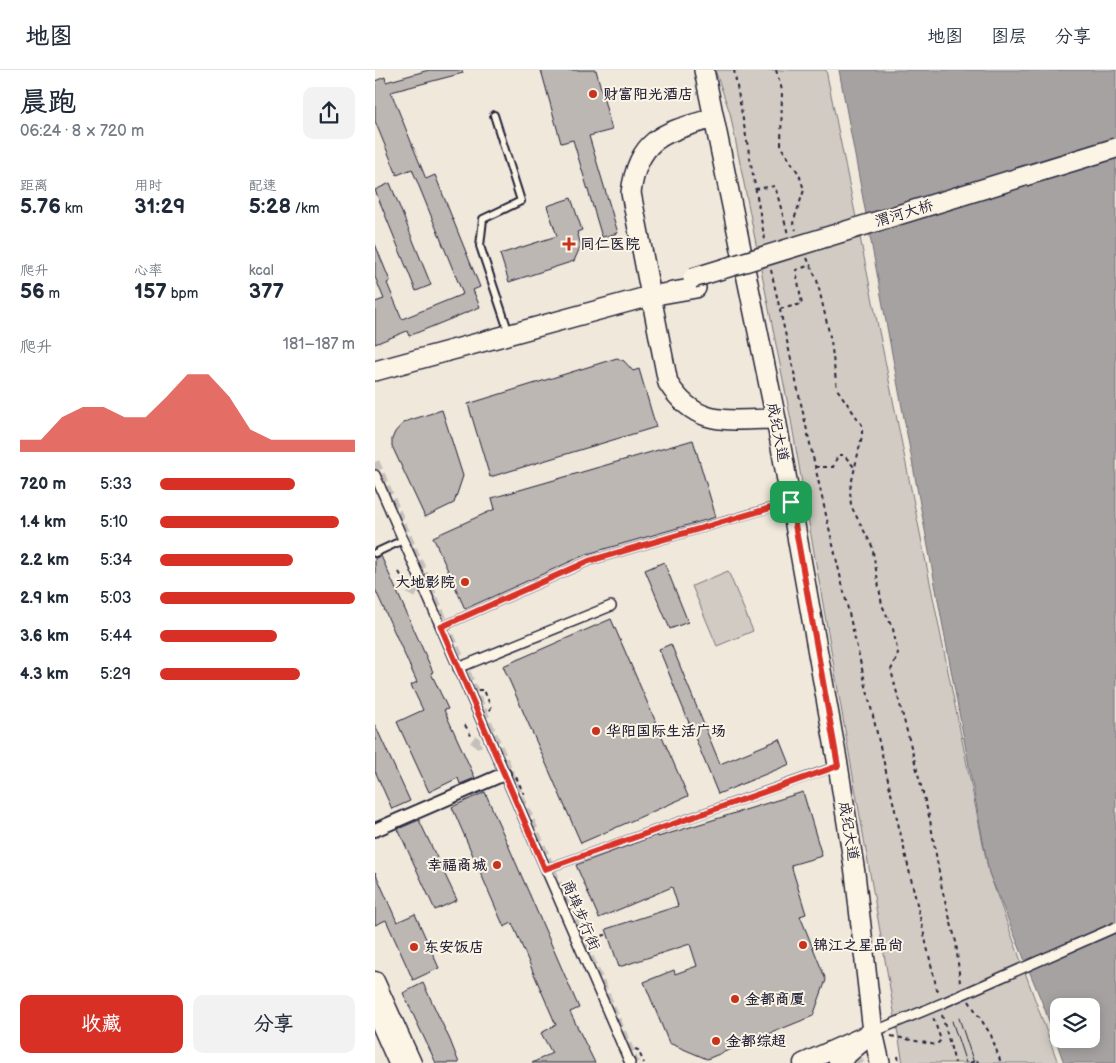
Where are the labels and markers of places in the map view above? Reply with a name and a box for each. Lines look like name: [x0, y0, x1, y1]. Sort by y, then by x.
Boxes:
place label: 财富阳光酒店: [603, 85, 693, 104]
marker: 财富阳光酒店: [587, 88, 599, 100]
place label: 同仁医院: [580, 235, 640, 254]
marker: 同仁医院: [562, 237, 576, 251]
pin: [770, 481, 812, 523]
place label: 大地影院: [395, 573, 455, 592]
marker: 大地影院: [459, 576, 471, 588]
place label: 华阳国际生活广场: [606, 722, 726, 741]
marker: 华阳国际生活广场: [590, 725, 602, 737]
place label: 幸福商城: [427, 856, 487, 875]
marker: 幸福商城: [491, 859, 503, 871]
place label: 锦江之星品尚: [813, 936, 903, 955]
place label: 东安饭店: [424, 938, 484, 957]
marker: 锦江之星品尚: [797, 939, 809, 951]
marker: 东安饭店: [408, 941, 420, 953]
place label: 金都商厦: [745, 990, 805, 1009]
marker: 金都商厦: [729, 993, 741, 1005]
place label: 金都综超: [726, 1032, 786, 1051]
marker: 金都综超: [710, 1035, 722, 1047]

